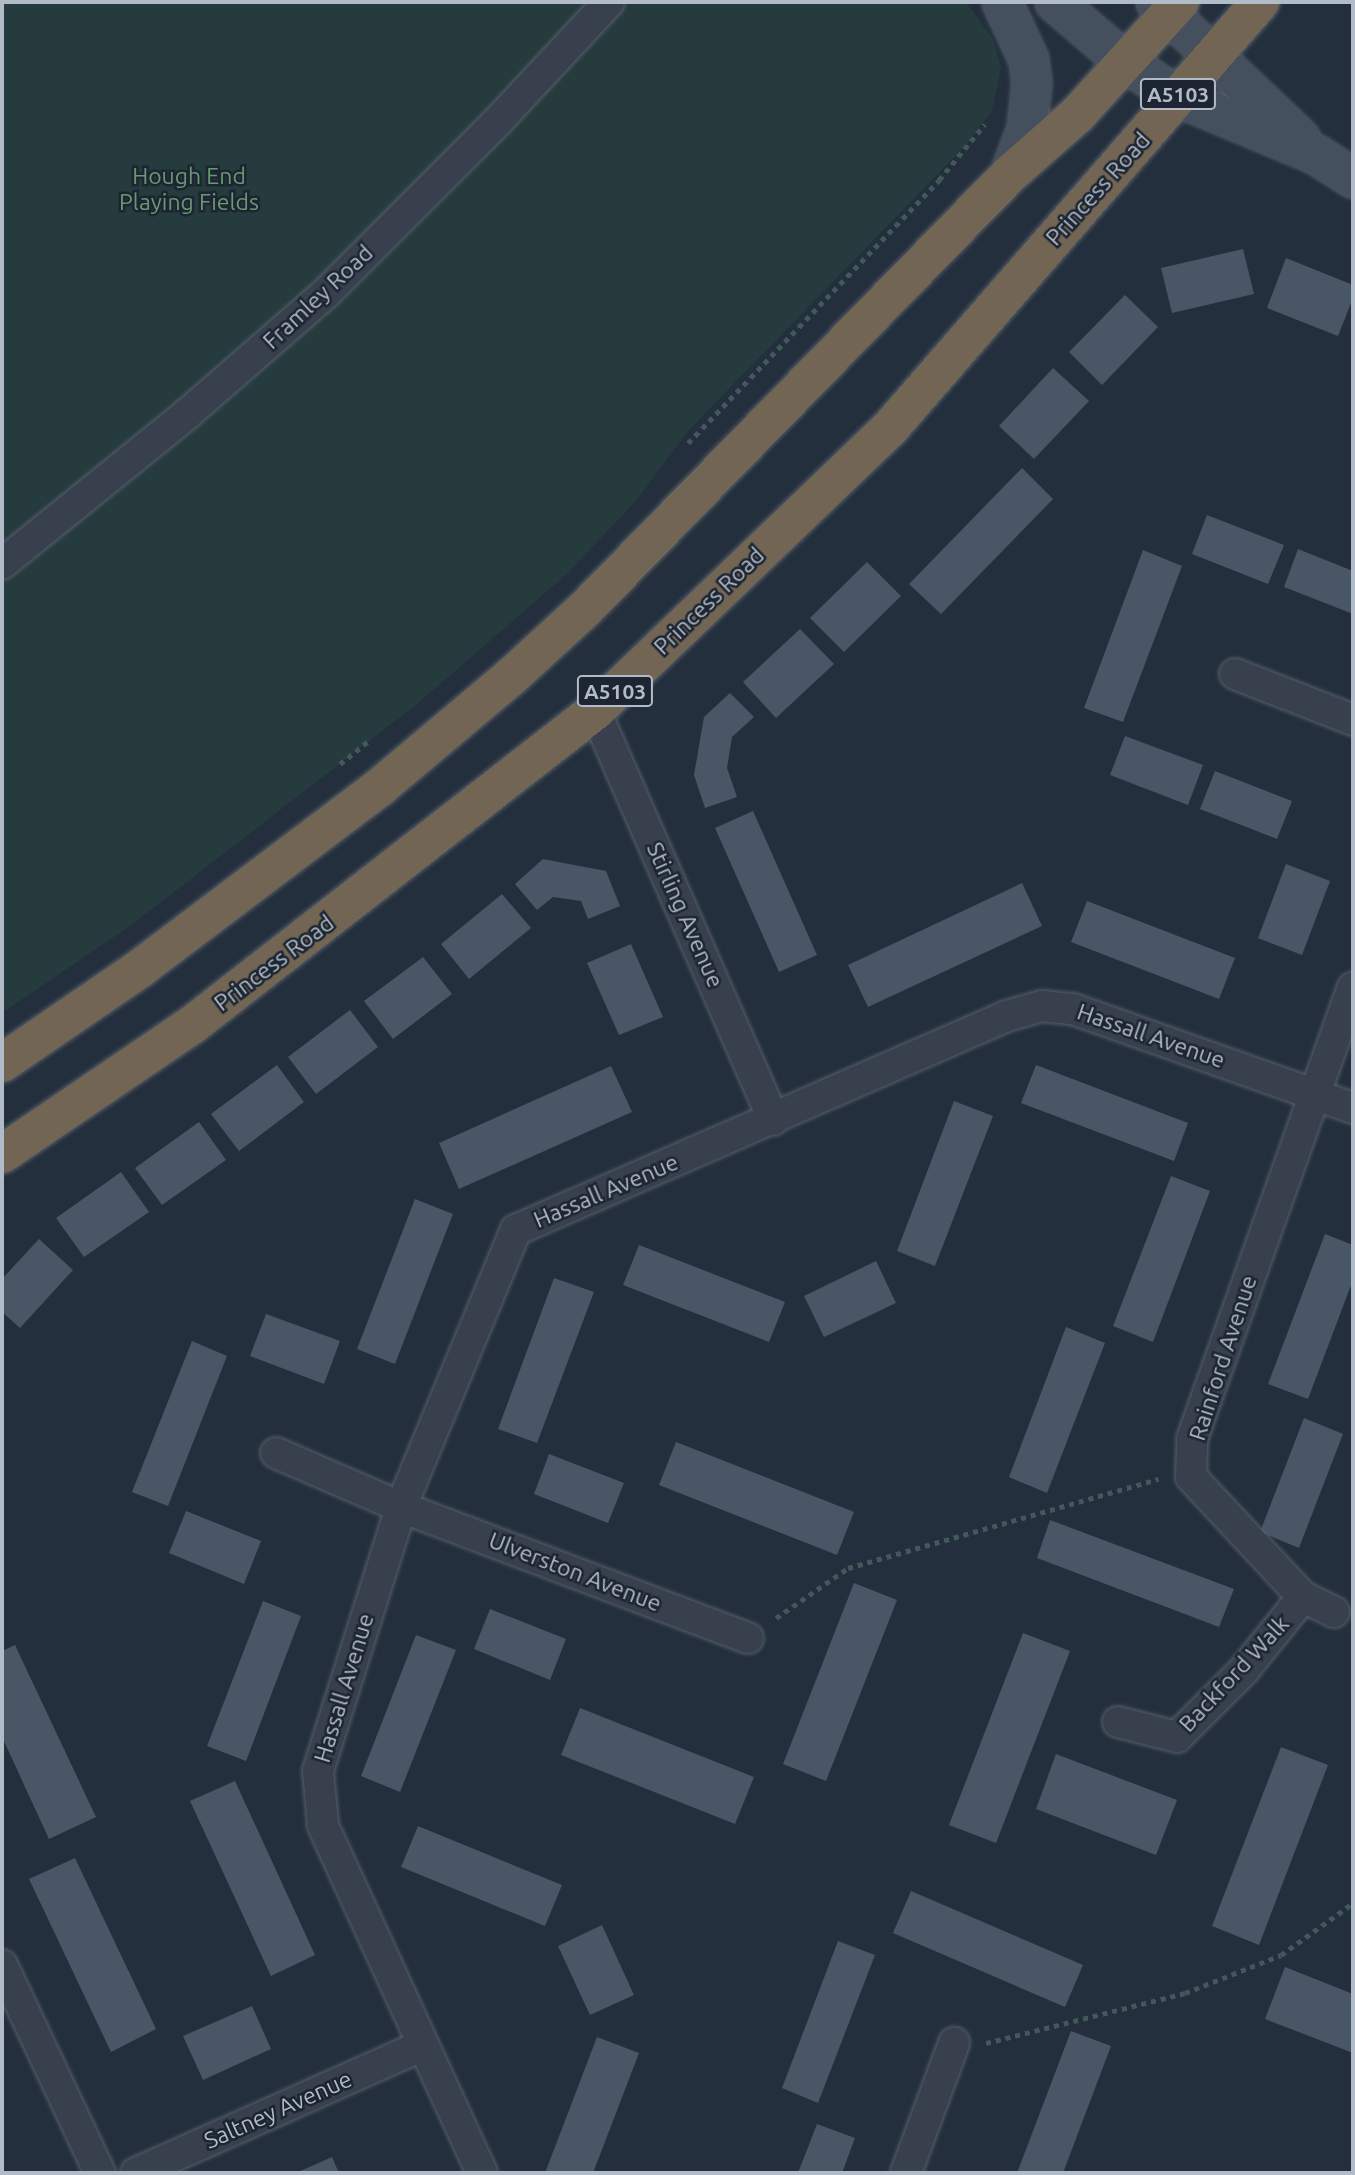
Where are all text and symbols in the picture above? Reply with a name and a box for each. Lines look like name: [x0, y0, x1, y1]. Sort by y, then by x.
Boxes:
road number: A5103: [1140, 76, 1216, 112]
street label: Princess Road: [1040, 127, 1156, 251]
park label: Hough End Playing Fields: [119, 162, 259, 216]
street label: Framley Road: [257, 239, 379, 355]
street label: Princess Road: [648, 541, 770, 661]
road number: A5103: [576, 674, 654, 708]
street label: Stirling Avenue: [641, 838, 729, 992]
street label: Princess Road: [209, 909, 339, 1017]
street label: Hassall Avenue: [1073, 998, 1229, 1074]
street label: Hassall Avenue: [530, 1148, 682, 1234]
street label: Rainford Avenue: [1183, 1272, 1263, 1444]
street label: Ulverston Avenue: [485, 1526, 665, 1618]
street label: Hassall Avenue: [308, 1610, 380, 1766]
street label: Backford Walk: [1173, 1610, 1295, 1738]
street label: Saltney Avenue: [200, 2065, 356, 2155]

